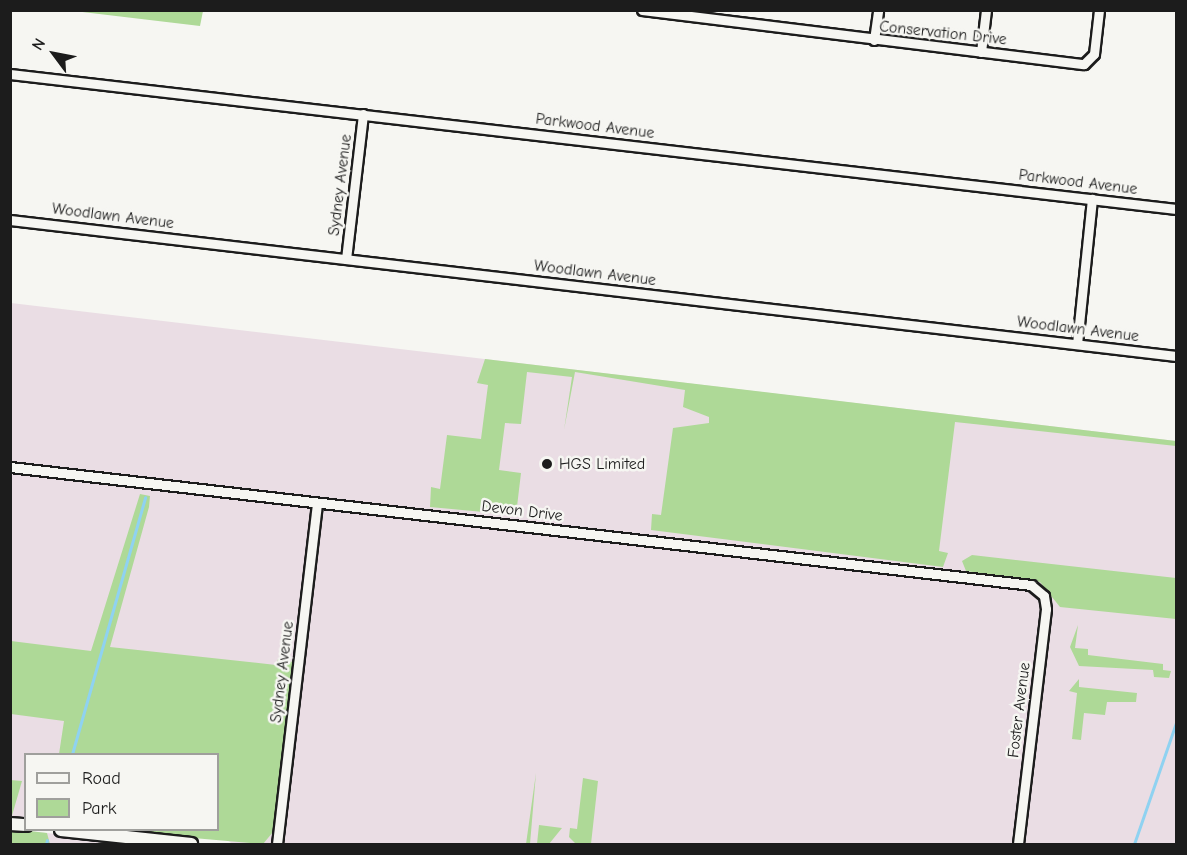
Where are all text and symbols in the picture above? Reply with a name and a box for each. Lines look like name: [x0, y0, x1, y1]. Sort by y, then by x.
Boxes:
street label: Conservation Drive: [878, 17, 1008, 49]
north arrow: [24, 24, 84, 84]
text: N: [28, 35, 49, 54]
street label: Parkwood Avenue: [535, 109, 655, 143]
street label: Sydney Avenue: [324, 133, 356, 237]
street label: Parkwood Avenue: [1018, 165, 1138, 199]
street label: Woodlawn Avenue: [51, 199, 175, 233]
street label: Woodlawn Avenue: [533, 256, 657, 290]
street label: Woodlawn Avenue: [1016, 312, 1140, 346]
place label: HGS Limited: [559, 454, 645, 474]
marker: HGS Limited: [540, 457, 554, 471]
street label: Devon Drive: [480, 497, 564, 525]
street label: Sydney Avenue: [266, 620, 298, 724]
street label: Foster Avenue: [1004, 661, 1034, 759]
legend: [24, 753, 219, 831]
text: Road: [82, 768, 121, 789]
text: Park: [82, 798, 116, 819]

